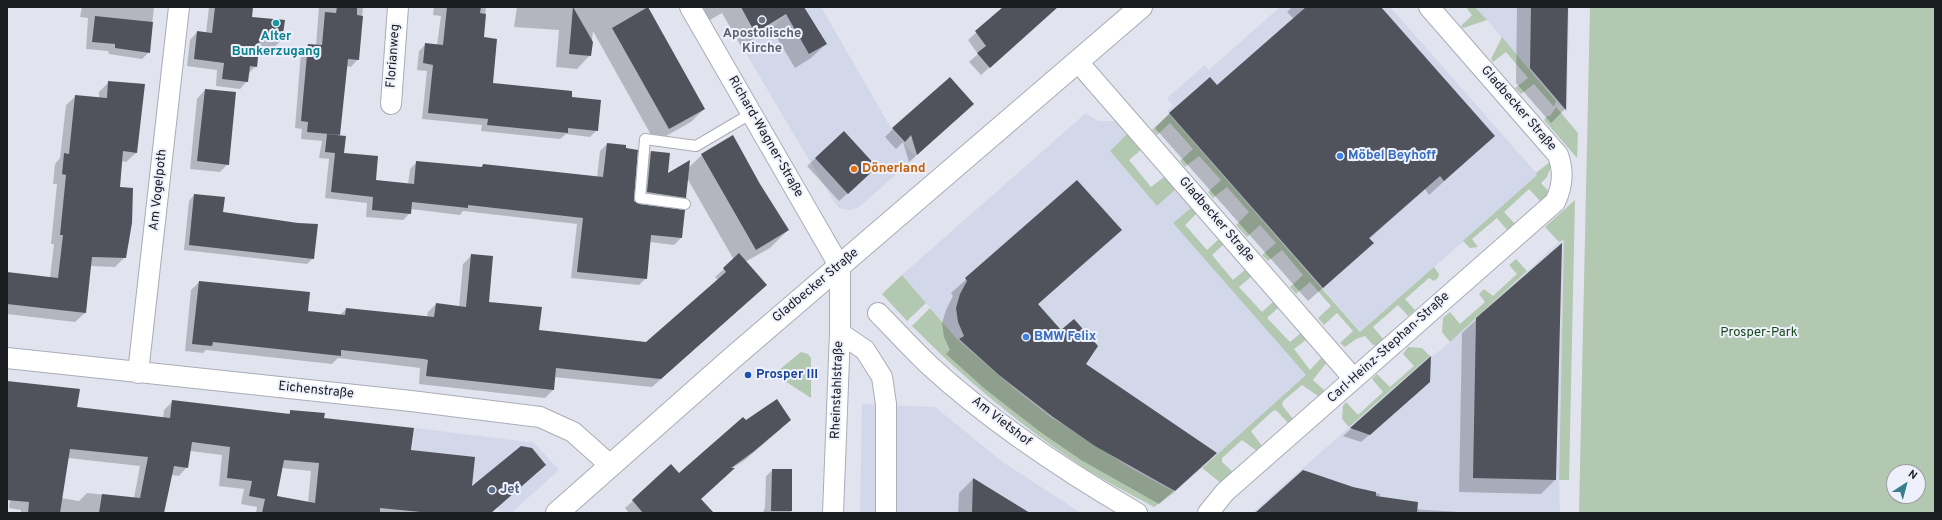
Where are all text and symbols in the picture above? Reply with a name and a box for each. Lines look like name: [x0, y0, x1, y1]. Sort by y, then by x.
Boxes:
marker: Apostolische Kirche: [757, 15, 767, 25]
marker: Alter Bunkerzugang: [271, 18, 281, 28]
street label: Florianweg: [384, 23, 404, 89]
place label: Apostolische Kirche: [723, 26, 801, 57]
place label: Alter Bunkerzugang: [232, 29, 320, 60]
street label: Gladbecker Straße: [1477, 63, 1559, 155]
street label: Richard-Wagner-Straße: [724, 74, 806, 200]
street label: Am Vogelpoth: [147, 148, 171, 232]
place label: Möbel Beyhoff: [1348, 148, 1436, 164]
marker: Möbel Beyhoff: [1335, 151, 1345, 161]
place label: Dönerland: [862, 161, 925, 177]
marker: Dönerland: [849, 164, 859, 174]
street label: Gladbecker Straße: [1175, 174, 1257, 266]
street label: Gladbecker Straße: [770, 245, 862, 327]
street label: Carl-Heinz-Stephan-Straße: [1325, 289, 1453, 407]
park label: Prosper-Park: [1720, 325, 1798, 341]
place label: BMW Felix: [1034, 329, 1096, 345]
marker: BMW Felix: [1021, 332, 1031, 342]
street label: Rheinstahlstraße: [828, 341, 848, 439]
place label: Prosper III: [756, 367, 818, 383]
marker: Prosper III: [743, 370, 753, 380]
street label: Eichenstraße: [278, 379, 354, 403]
street label: Am Vietshof: [968, 394, 1034, 450]
north arrow: [1886, 464, 1926, 504]
text: N: [1905, 467, 1920, 483]
place label: Jet: [500, 482, 520, 498]
marker: Jet: [487, 485, 497, 495]

